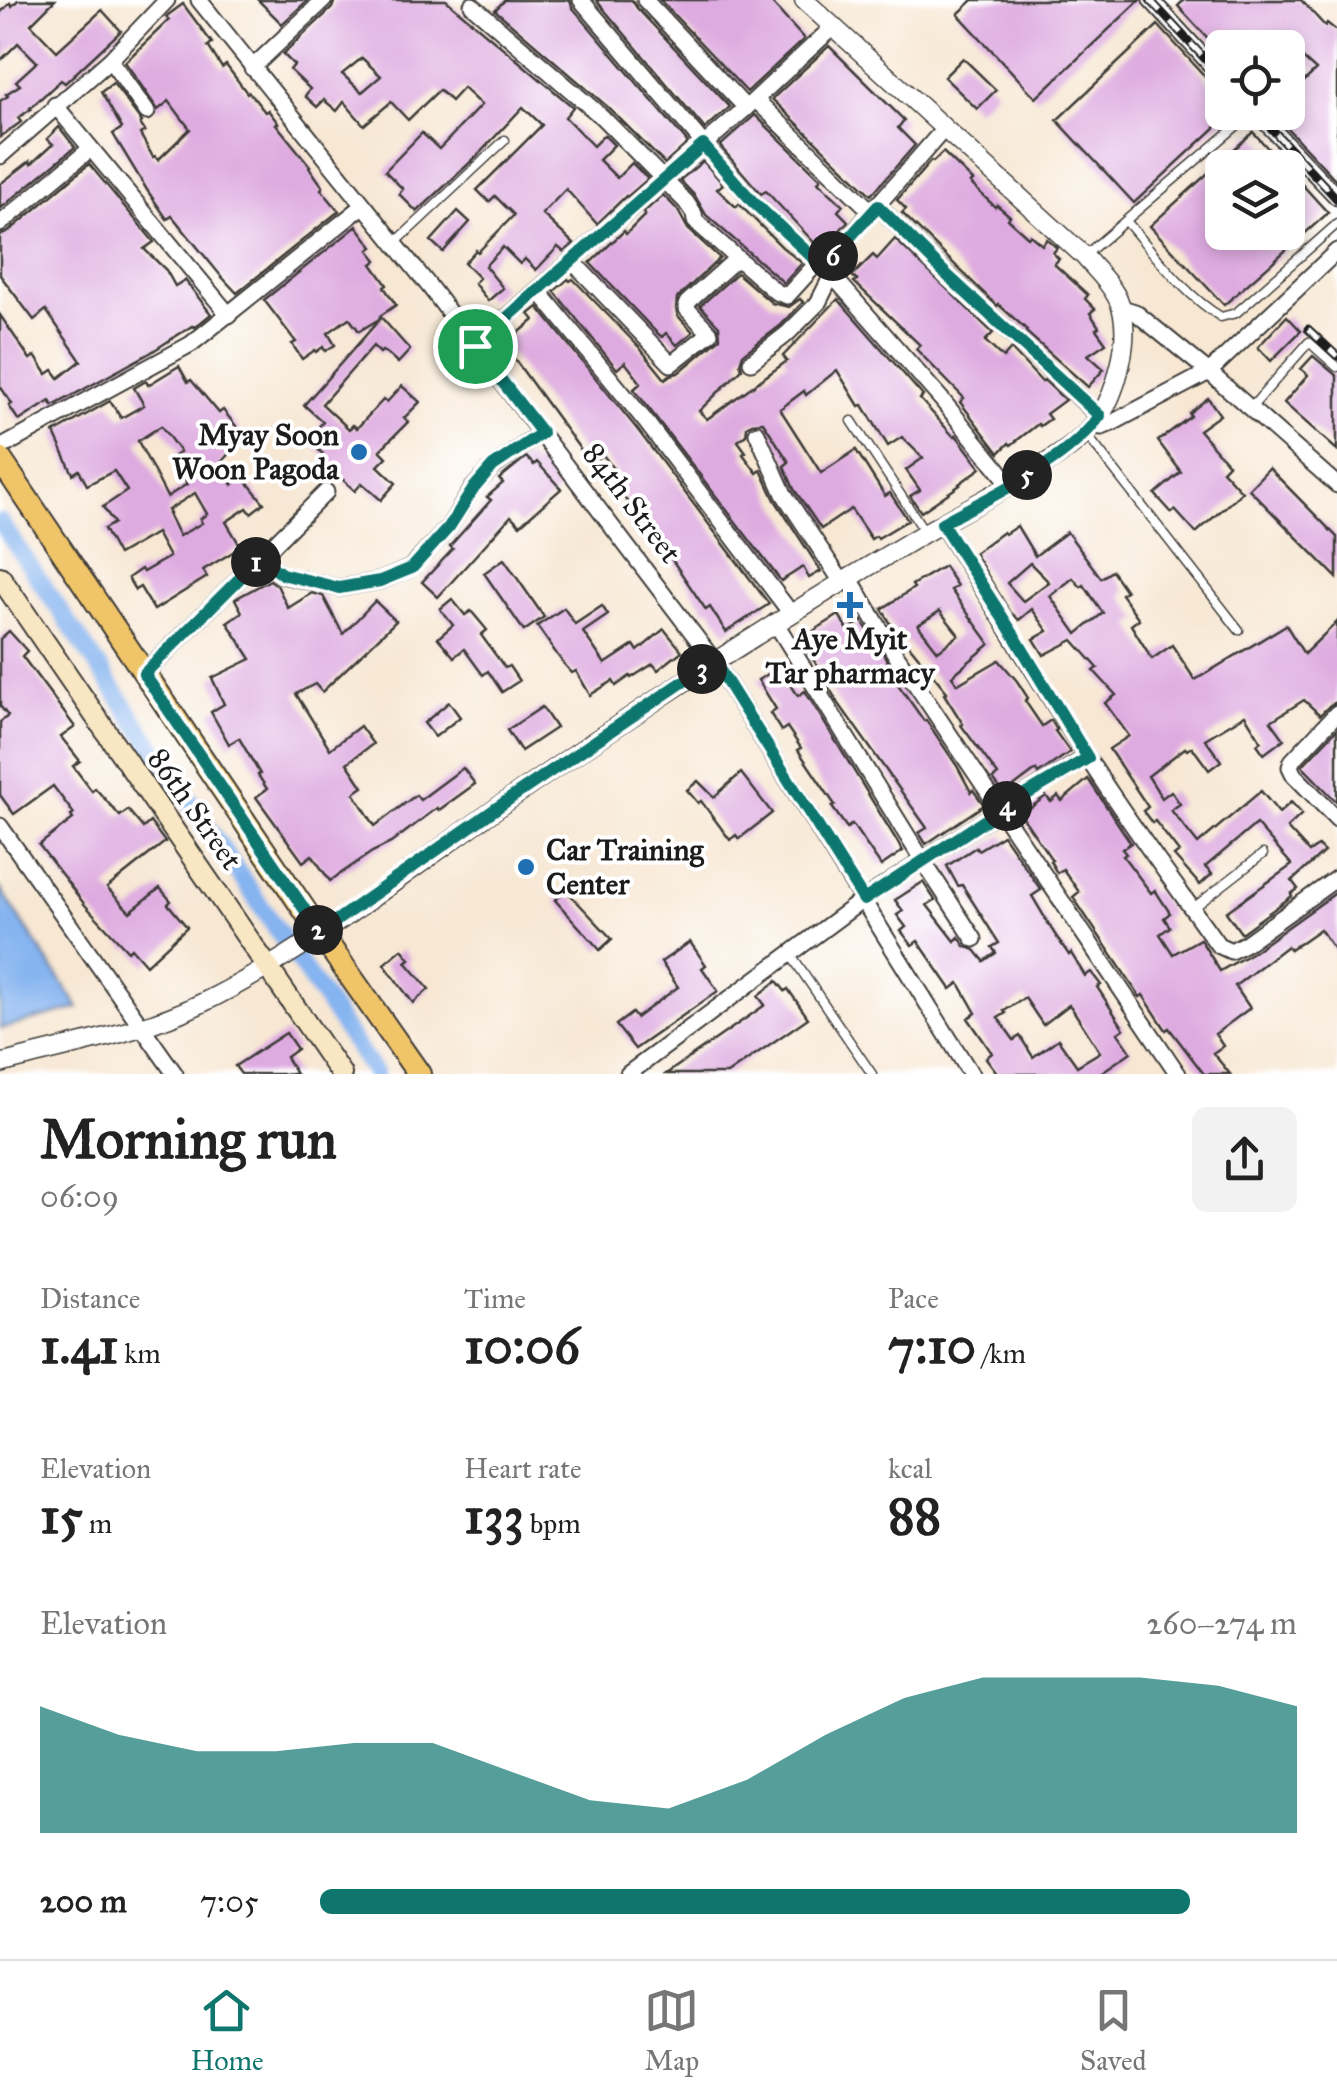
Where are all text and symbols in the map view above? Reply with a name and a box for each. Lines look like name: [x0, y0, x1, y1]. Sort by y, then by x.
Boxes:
map controls: [1205, 30, 1305, 250]
button: locate: [1205, 30, 1305, 130]
button: layers: [1205, 150, 1305, 250]
pin: 6: [808, 231, 858, 281]
text: 6: [826, 238, 840, 273]
pin: [433, 304, 518, 389]
icon: arrive: [448, 319, 503, 374]
place label: Myay Soon Woon Pagoda: [172, 417, 340, 487]
street label: 84th Street: [575, 436, 689, 570]
marker: Myay Soon Woon Pagoda: [348, 441, 370, 463]
pin: 5: [1002, 450, 1052, 500]
text: 5: [1020, 457, 1034, 492]
pin: 1: [231, 537, 281, 587]
text: 1: [250, 544, 262, 579]
marker: Aye Myit Tar pharmacy: [839, 594, 861, 616]
place label: Aye Myit Tar pharmacy: [765, 621, 935, 691]
pin: 3: [677, 644, 727, 694]
text: 3: [696, 651, 708, 686]
street label: 86th Street: [140, 741, 250, 877]
pin: 4: [982, 781, 1032, 831]
text: 4: [999, 788, 1015, 823]
place label: Car Training Center: [546, 832, 705, 902]
marker: Car Training Center: [515, 856, 537, 878]
pin: 2: [293, 905, 343, 955]
text: 2: [311, 912, 325, 947]
text: Morning run: [40, 1106, 337, 1173]
button: share: [1192, 1107, 1297, 1212]
text: 06:09: [40, 1177, 119, 1216]
text: Distance: [40, 1281, 140, 1316]
text: Time: [464, 1281, 526, 1316]
text: Pace: [888, 1281, 939, 1316]
text: 1.41: [40, 1316, 118, 1377]
text: 10:06: [464, 1316, 580, 1377]
text: 7:10: [888, 1316, 976, 1377]
text: km: [118, 1336, 161, 1371]
text: /km: [976, 1336, 1026, 1371]
text: Elevation: [40, 1451, 151, 1486]
text: Heart rate: [464, 1451, 582, 1486]
text: kcal: [888, 1451, 932, 1486]
text: 15: [40, 1486, 83, 1547]
text: 133: [464, 1486, 524, 1547]
text: 88: [888, 1486, 941, 1547]
text: m: [83, 1506, 112, 1541]
text: bpm: [524, 1506, 581, 1541]
text: Elevation: [40, 1604, 167, 1643]
text: 260–274 m: [1147, 1604, 1297, 1643]
text: 200 m: [40, 1882, 127, 1921]
text: 7:05: [200, 1882, 259, 1921]
tab: Home: [190, 1983, 264, 2078]
tab: Map: [644, 1983, 699, 2078]
tab: Saved: [1080, 1983, 1147, 2078]

